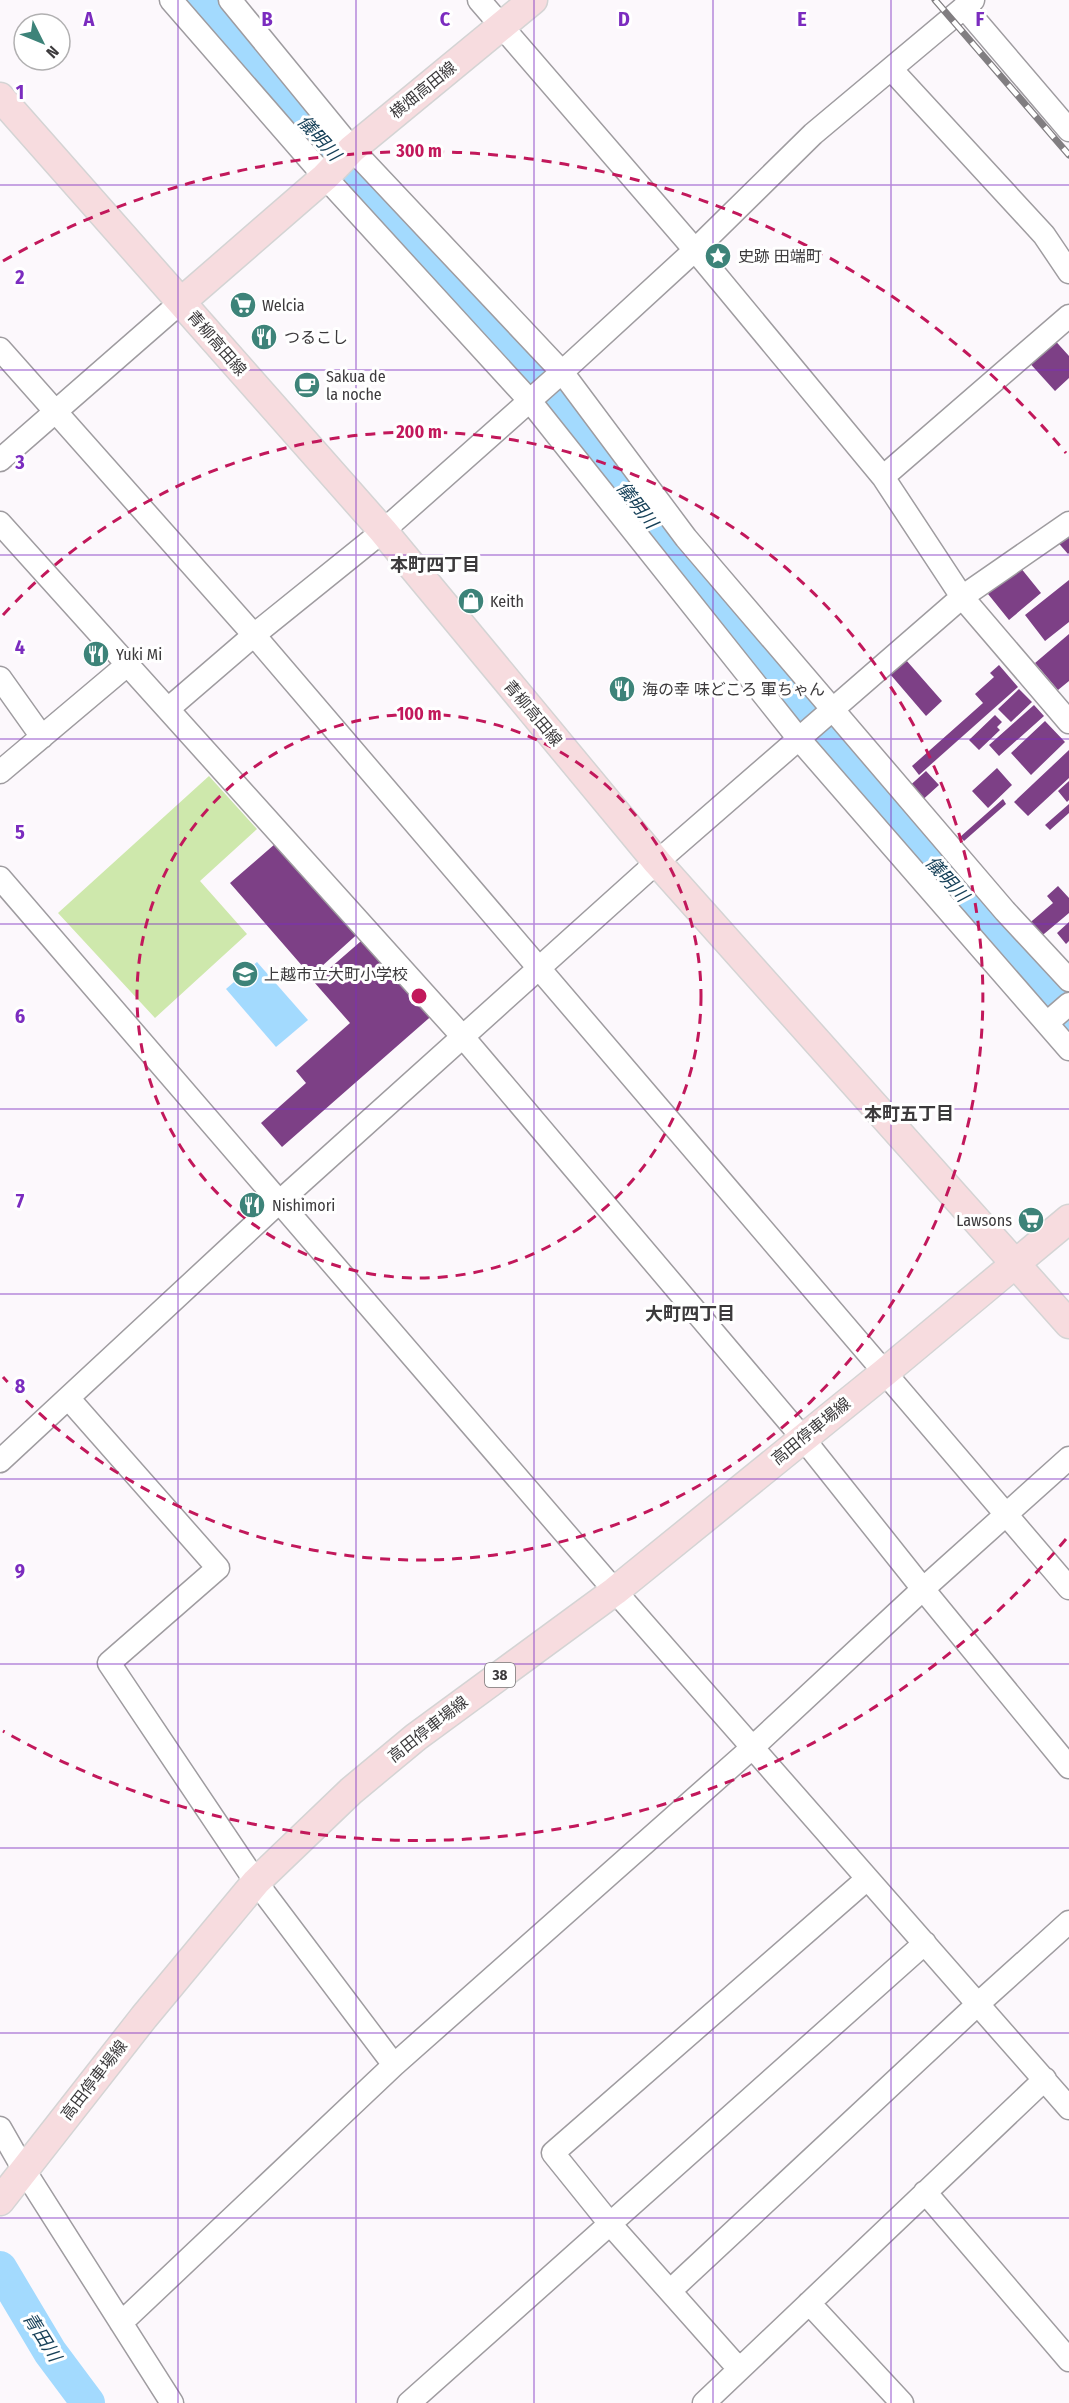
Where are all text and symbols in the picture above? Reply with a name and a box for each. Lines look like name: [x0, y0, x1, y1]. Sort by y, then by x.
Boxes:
text: A: [83, 7, 96, 31]
text: B: [261, 7, 273, 31]
text: C: [440, 7, 451, 31]
text: D: [618, 7, 630, 31]
text: E: [797, 7, 807, 31]
text: F: [976, 7, 985, 31]
north arrow: [12, 12, 72, 72]
text: N: [42, 42, 63, 62]
street label: 横畑高田線: [386, 57, 460, 123]
text: 1: [16, 80, 24, 104]
water label: 儀明川: [293, 111, 347, 167]
text: 300 m: [395, 140, 442, 162]
place icon: 史跡 田端町: [703, 241, 733, 271]
place label: 史跡 田端町: [738, 247, 822, 266]
text: 2: [14, 265, 25, 289]
supermarket icon: Welcia: [228, 290, 258, 320]
place label: Welcia: [262, 296, 305, 315]
street label: 青柳高田線: [184, 307, 250, 379]
restaurant icon: つるこし: [249, 322, 279, 352]
place label: つるこし: [284, 328, 348, 347]
place label: Sakua de la noche: [326, 367, 386, 404]
cafe icon: Sakua de la noche: [292, 370, 322, 400]
text: 200 m: [395, 421, 442, 443]
text: 3: [14, 450, 25, 474]
water label: 儀明川: [612, 477, 664, 535]
district label: 本町四丁目: [390, 554, 480, 576]
shop icon: Keith: [456, 586, 486, 616]
place label: Keith: [490, 592, 524, 611]
text: 4: [15, 635, 25, 659]
restaurant icon: Yuki Mi: [81, 639, 111, 669]
place label: Yuki Mi: [116, 645, 162, 664]
restaurant icon: 海の幸 味どころ 軍ちゃん: [607, 674, 637, 704]
street label: 青柳高田線: [500, 676, 566, 750]
place label: 海の幸 味どころ 軍ちゃん: [642, 680, 825, 699]
text: 100 m: [397, 703, 441, 725]
text: 5: [15, 820, 25, 844]
water label: 儀明川: [921, 852, 975, 908]
school or university icon: 上越市立大町小学校: [230, 959, 260, 989]
place label: 上越市立大町小学校: [264, 965, 408, 984]
centre of rings: [409, 986, 429, 1006]
text: 6: [15, 1004, 25, 1028]
district label: 本町五丁目: [864, 1103, 954, 1125]
text: 7: [16, 1189, 25, 1213]
restaurant icon: Nishimori: [237, 1190, 267, 1220]
place label: Nishimori: [272, 1196, 335, 1215]
supermarket icon: Lawsons: [1016, 1205, 1046, 1235]
place label: Lawsons: [956, 1211, 1012, 1230]
district label: 大町四丁目: [645, 1303, 735, 1325]
text: 8: [15, 1374, 26, 1398]
street label: 高田停車場線: [768, 1393, 854, 1469]
text: 9: [15, 1559, 25, 1583]
road number: 38: [485, 1663, 515, 1687]
street label: 高田停車場線: [384, 1692, 472, 1766]
street label: 高田停車場線: [57, 2036, 131, 2124]
water label: 青田川: [18, 2308, 67, 2367]

